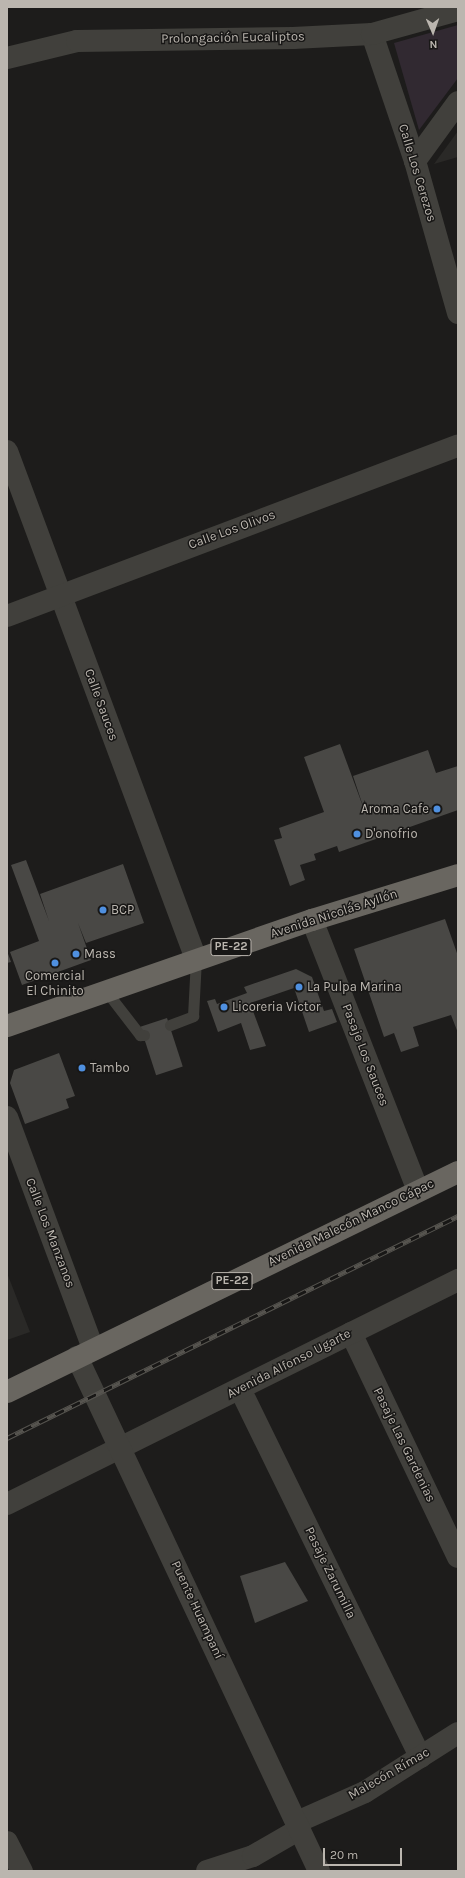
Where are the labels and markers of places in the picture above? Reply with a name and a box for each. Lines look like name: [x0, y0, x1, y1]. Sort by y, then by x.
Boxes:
place label: Aroma Cafe: [361, 801, 429, 817]
marker: Aroma Cafe: [432, 804, 442, 814]
place label: D'onofrio: [365, 826, 418, 842]
marker: D'onofrio: [352, 829, 362, 839]
place label: BCP: [111, 902, 134, 918]
marker: BCP: [98, 905, 108, 915]
place label: Mass: [84, 946, 116, 962]
marker: Mass: [71, 949, 81, 959]
marker: Comercial El Chinito: [50, 958, 60, 968]
place label: Comercial El Chinito: [25, 969, 85, 1000]
place label: La Pulpa Marina: [307, 979, 402, 995]
marker: La Pulpa Marina: [294, 982, 304, 992]
place label: Licoreria Victor: [232, 999, 321, 1015]
marker: Licoreria Victor: [219, 1002, 229, 1012]
place label: Tambo: [90, 1060, 130, 1076]
marker: Tambo: [77, 1063, 87, 1073]

